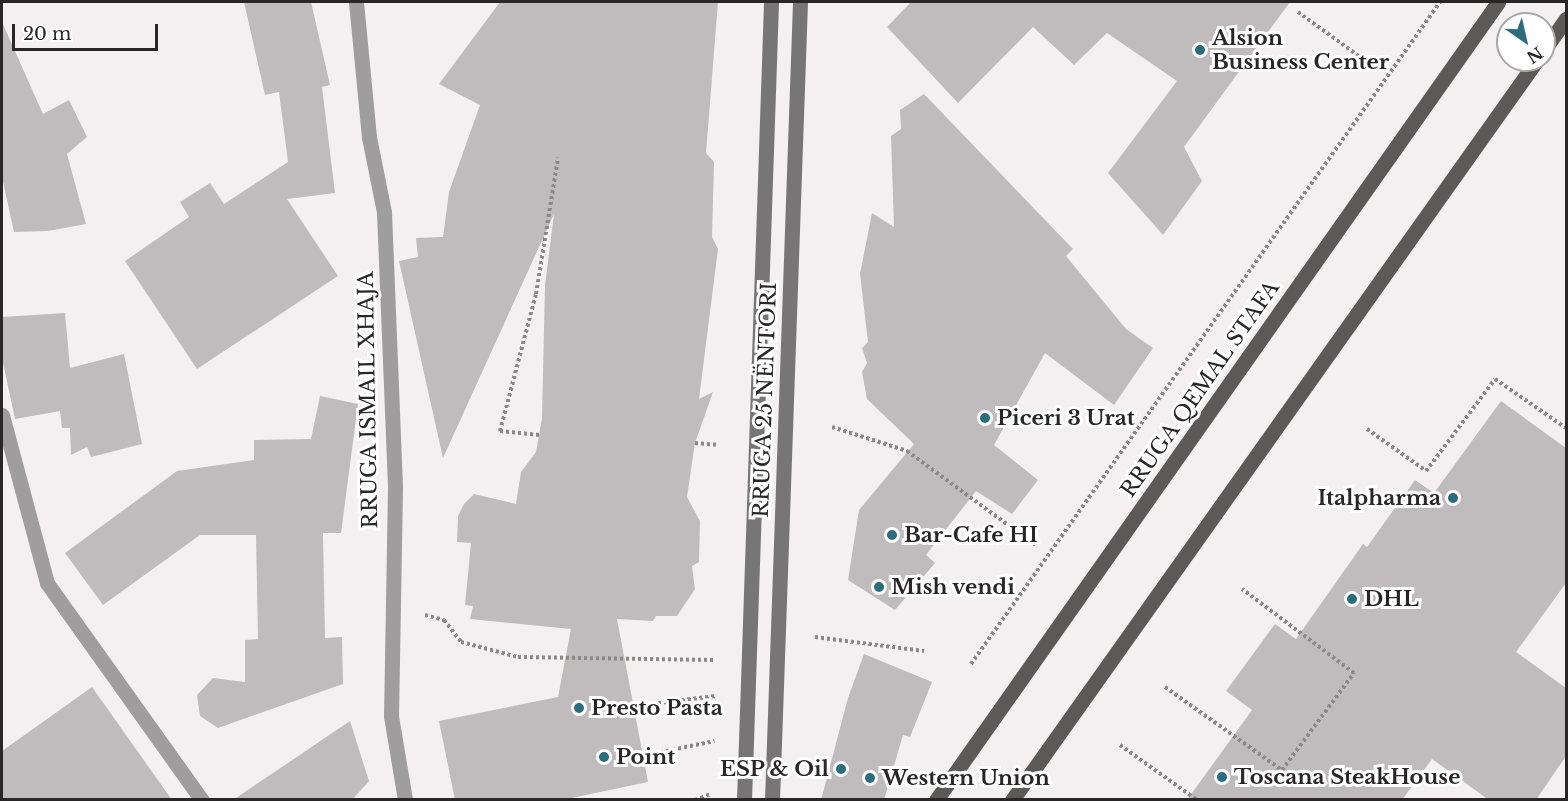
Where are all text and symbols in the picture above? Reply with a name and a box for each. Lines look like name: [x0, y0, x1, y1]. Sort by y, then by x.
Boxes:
scale bar: [15, 12, 160, 50]
north arrow: [1496, 12, 1556, 72]
text: 20 m: [23, 23, 71, 45]
place label: Alsion Business Center: [1212, 25, 1389, 75]
marker: Alsion Business Center: [1193, 43, 1207, 57]
text: N: [1523, 43, 1547, 68]
street label: RRUGA ISMAIL XHAJA: [353, 270, 383, 530]
street label: RRUGA QEMAL STAFA: [1115, 275, 1285, 503]
street label: RRUGA 25 NËNTORI: [748, 281, 782, 519]
place label: Piceri 3 Urat: [997, 405, 1135, 431]
marker: Piceri 3 Urat: [978, 411, 992, 425]
place label: Italpharma: [1317, 485, 1441, 511]
marker: Italpharma: [1446, 491, 1460, 505]
place label: Bar-Cafe HI: [904, 522, 1038, 548]
marker: Bar-Cafe HI: [885, 528, 899, 542]
place label: Mish vendi: [891, 574, 1015, 600]
marker: Mish vendi: [872, 580, 886, 594]
place label: DHL: [1364, 586, 1419, 612]
marker: DHL: [1345, 592, 1359, 606]
place label: Presto Pasta: [591, 695, 723, 721]
marker: Presto Pasta: [572, 701, 586, 715]
place label: Point: [616, 744, 675, 770]
marker: Point: [597, 750, 611, 764]
place label: ESP & Oil: [719, 756, 829, 782]
marker: ESP & Oil: [834, 762, 848, 776]
place label: Toscana SteakHouse: [1234, 764, 1460, 790]
place label: Western Union: [882, 765, 1050, 791]
marker: Toscana SteakHouse: [1215, 770, 1229, 784]
marker: Western Union: [863, 771, 877, 785]

